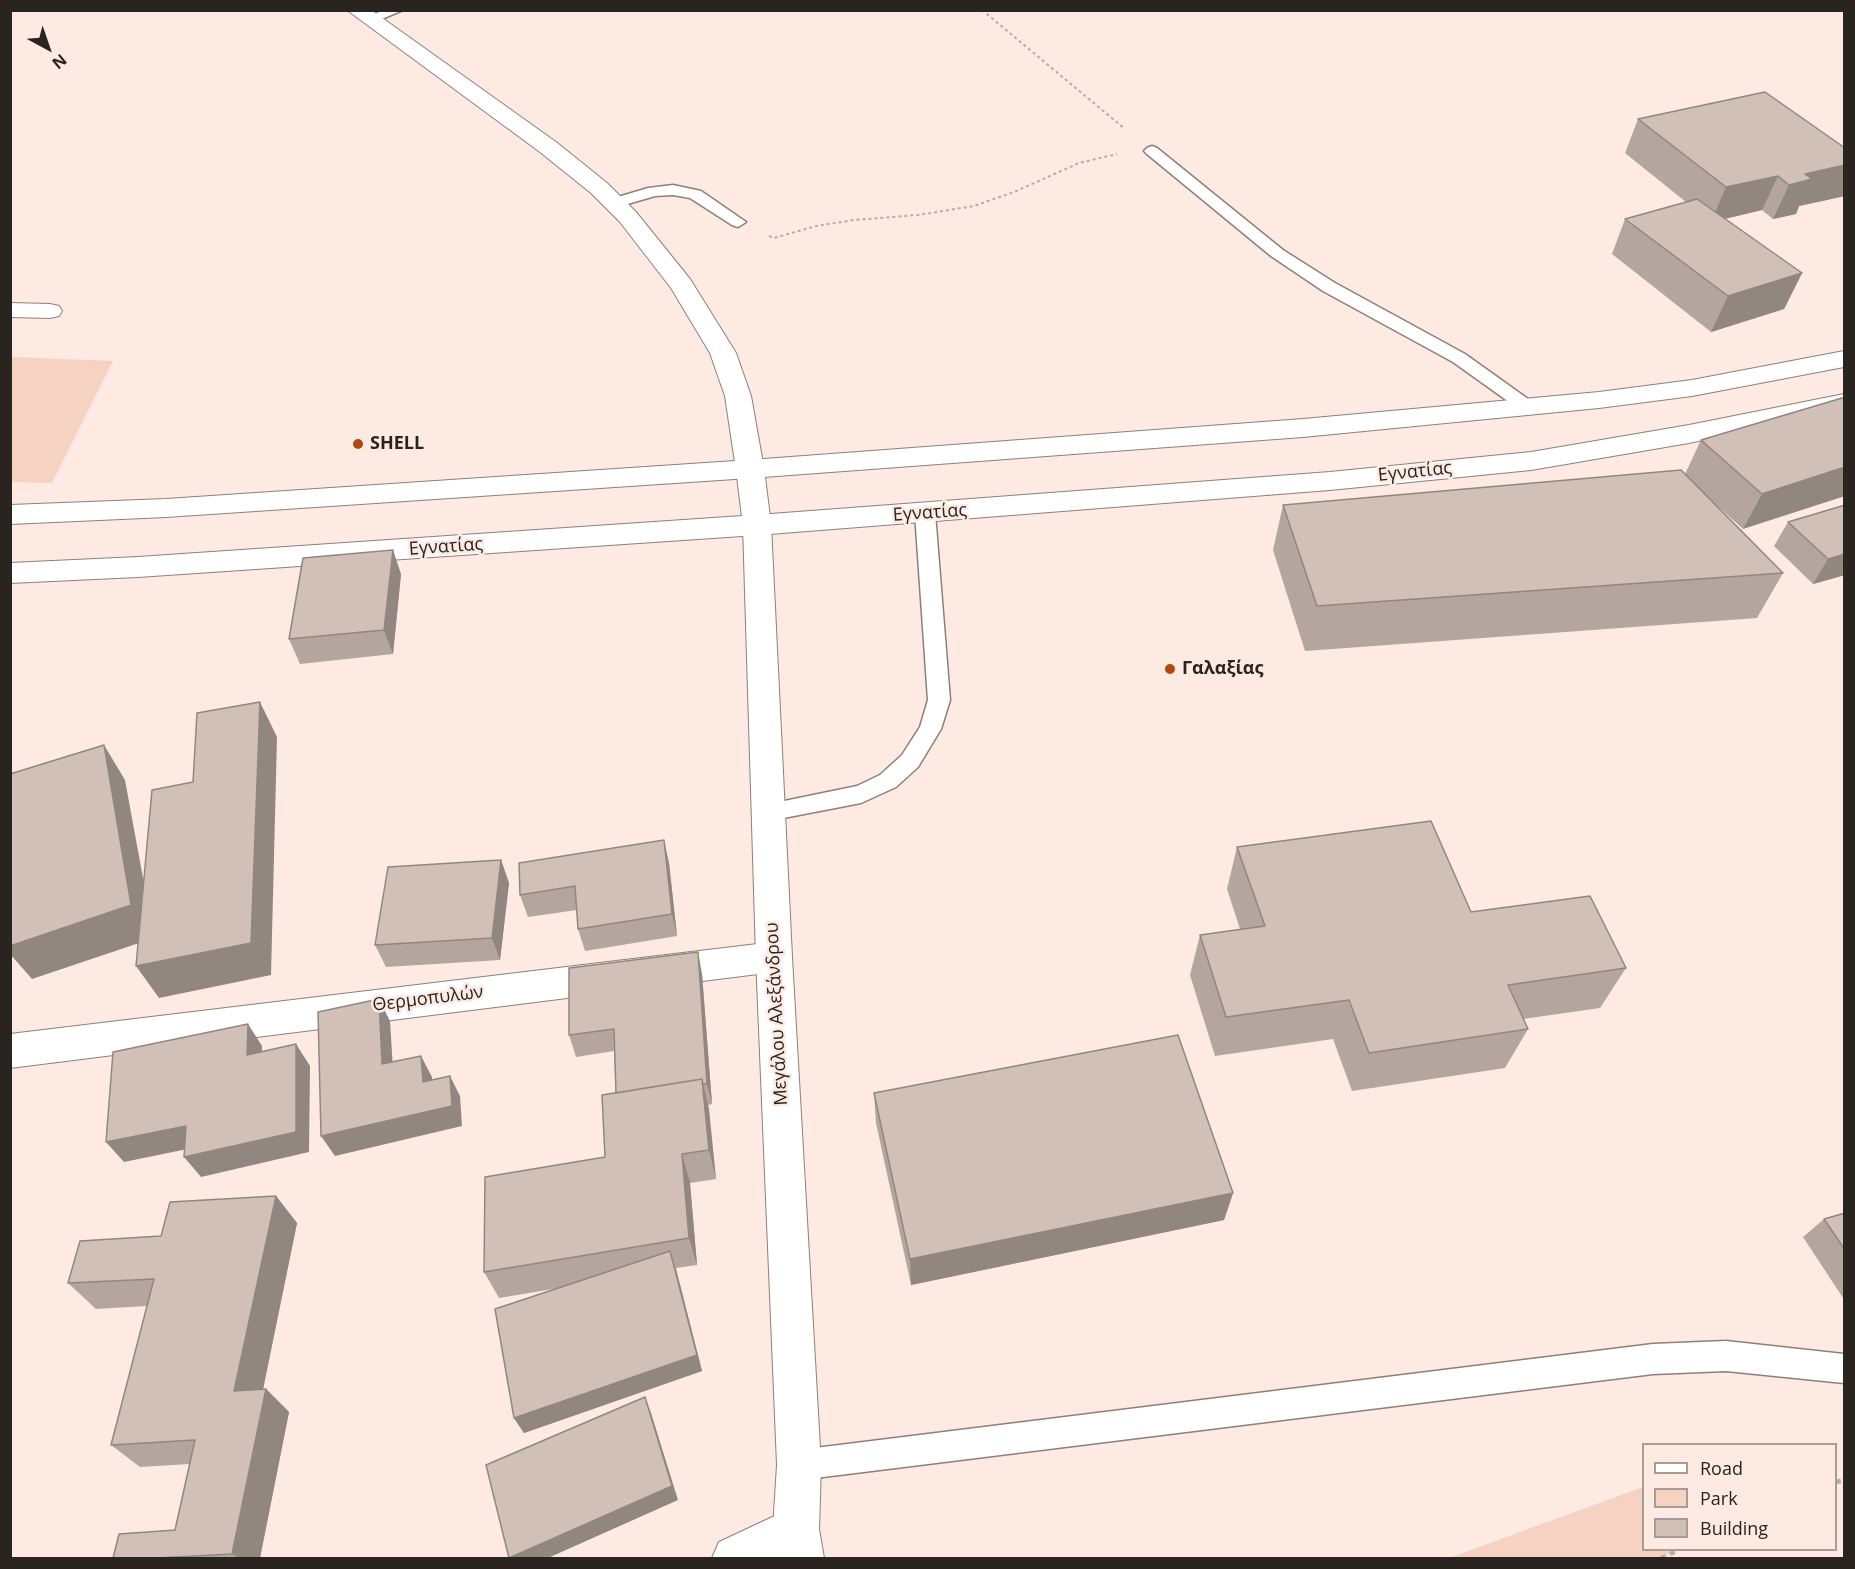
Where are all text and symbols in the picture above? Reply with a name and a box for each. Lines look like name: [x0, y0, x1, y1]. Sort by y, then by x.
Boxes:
north arrow: [18, 18, 78, 78]
text: N: [48, 49, 72, 74]
place label: SHELL: [370, 433, 424, 455]
marker: SHELL: [351, 437, 365, 451]
street label: Εγνατίας: [1377, 457, 1453, 487]
street label: Εγνατίας: [892, 500, 968, 526]
street label: Εγνατίας: [408, 534, 484, 560]
place label: Γαλαξίας: [1182, 658, 1263, 680]
marker: Γαλαξίας: [1163, 662, 1177, 676]
street label: Μεγάλου Αλεξάνδρου: [761, 922, 793, 1106]
street label: Θερμοπυλών: [371, 981, 485, 1017]
legend: [1642, 1443, 1837, 1551]
text: Road: [1700, 1456, 1743, 1480]
text: Park: [1700, 1486, 1738, 1510]
text: Building: [1700, 1516, 1768, 1540]

